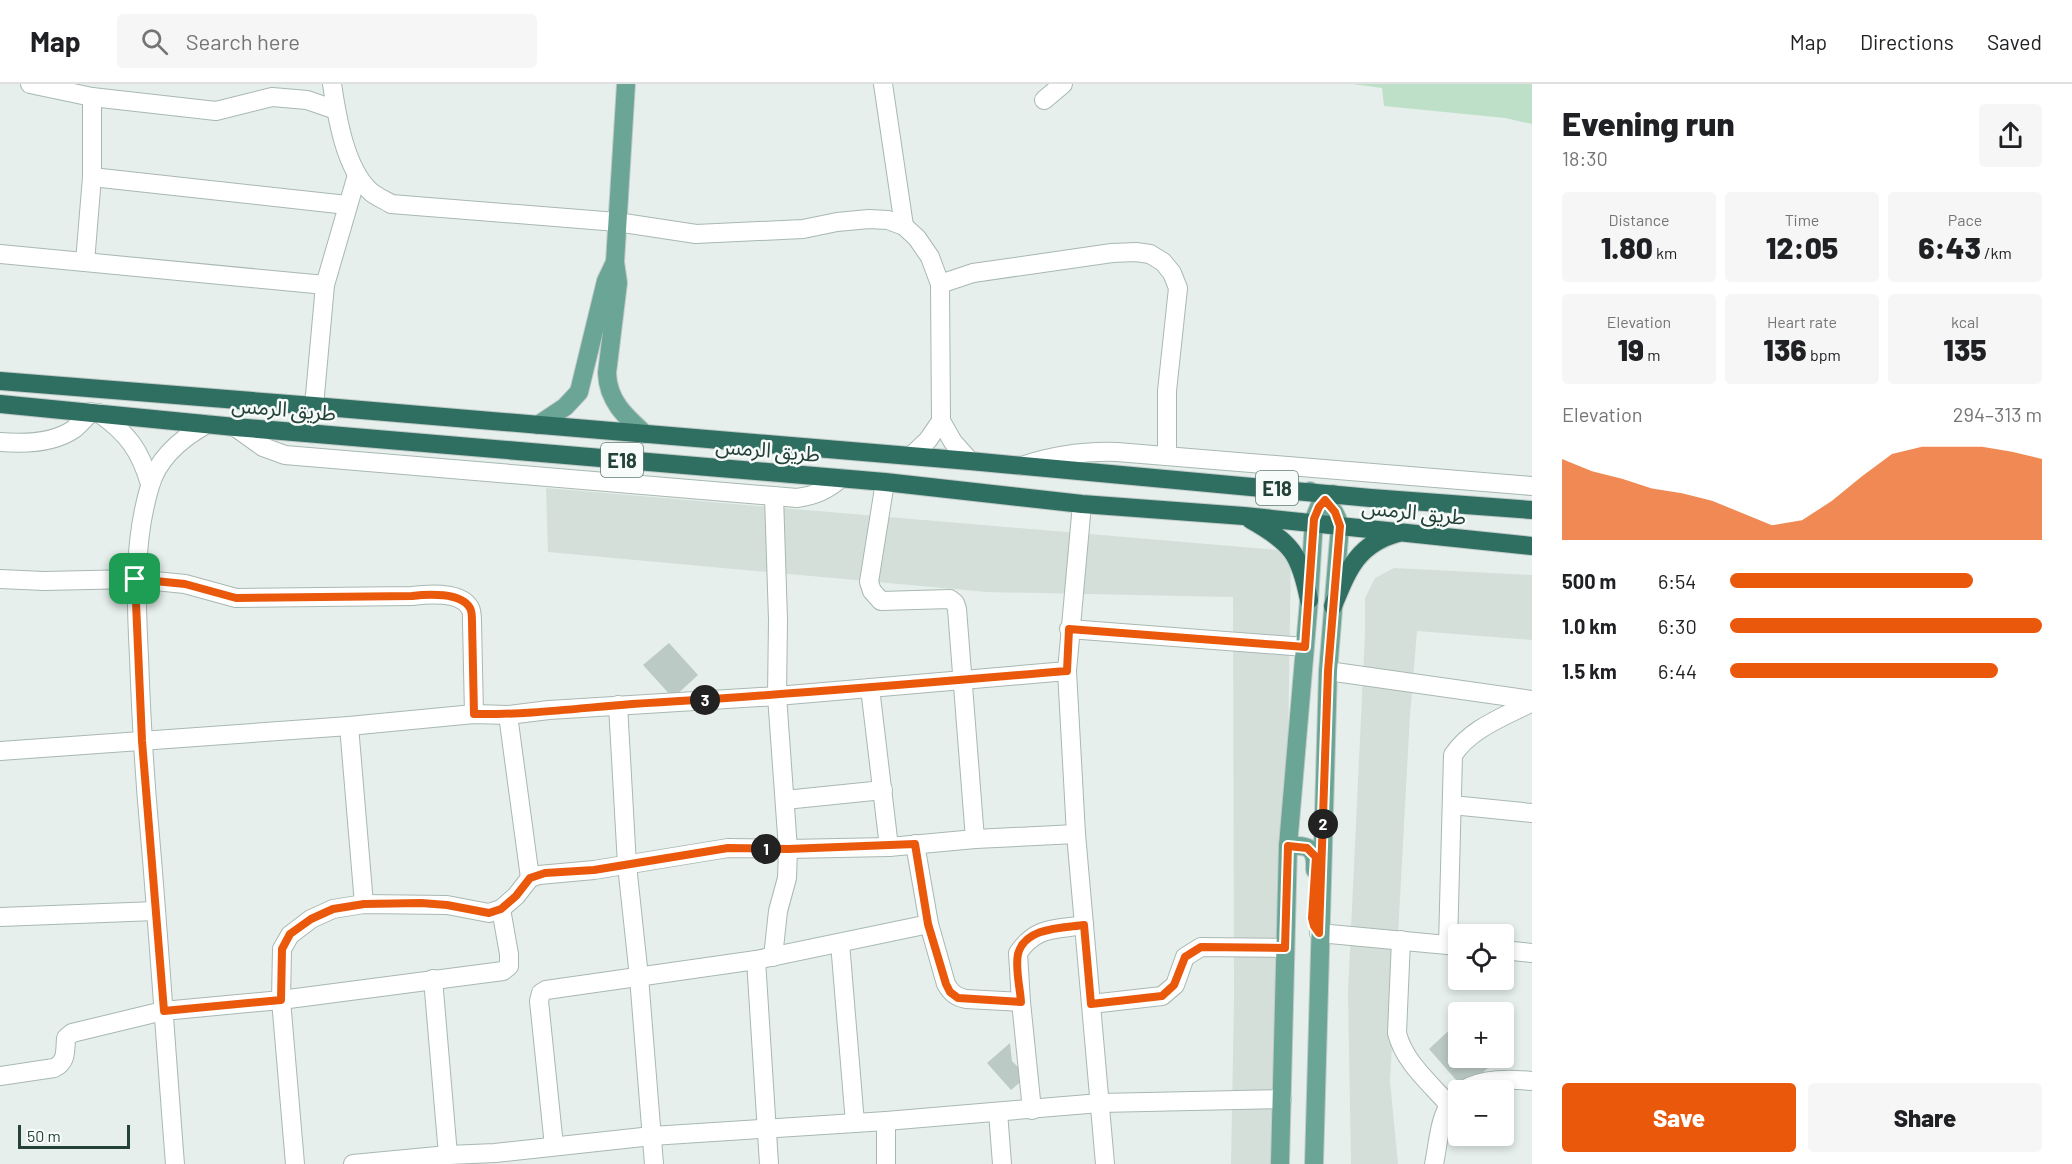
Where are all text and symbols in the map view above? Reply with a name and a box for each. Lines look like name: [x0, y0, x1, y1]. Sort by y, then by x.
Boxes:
search box: [117, 14, 537, 68]
text: Map: [30, 24, 81, 58]
icon: search: [138, 25, 171, 58]
text: Search here: [186, 28, 300, 54]
text: Map: [1790, 29, 1827, 54]
text: Directions: [1860, 29, 1954, 54]
text: Saved: [1987, 29, 2042, 54]
text: Evening run: [1562, 103, 1735, 143]
button: share: [1979, 104, 2042, 167]
text: 18:30: [1562, 146, 1608, 170]
text: Distance: [1609, 210, 1669, 229]
text: Time: [1785, 210, 1819, 229]
text: Pace: [1948, 210, 1982, 229]
text: 1.80: [1601, 229, 1653, 265]
text: 12:05: [1766, 229, 1838, 265]
text: 6:43: [1918, 229, 1981, 265]
text: km: [1653, 243, 1677, 262]
text: /km: [1981, 243, 2012, 262]
text: Elevation: [1607, 312, 1671, 331]
text: Heart rate: [1767, 312, 1837, 331]
text: kcal: [1951, 312, 1979, 331]
text: 19: [1617, 331, 1644, 367]
text: 136: [1763, 331, 1807, 367]
text: 135: [1943, 331, 1987, 367]
text: m: [1644, 345, 1661, 364]
text: bpm: [1807, 345, 1841, 364]
street label: طريق الرمس: [230, 391, 337, 427]
text: Elevation: [1562, 402, 1643, 426]
text: 294–313 m: [1953, 402, 2042, 426]
street label: طريق الرمس: [714, 432, 821, 468]
road number: E18: [601, 443, 643, 477]
road number: E18: [1256, 471, 1298, 505]
street label: طريق الرمس: [1360, 493, 1468, 531]
pin: [109, 553, 160, 604]
icon: arrive: [118, 562, 151, 595]
text: 500 m: [1562, 569, 1616, 593]
text: 6:54: [1658, 569, 1696, 593]
text: 1.0 km: [1562, 614, 1617, 638]
text: 6:30: [1658, 614, 1697, 638]
text: 1.5 km: [1562, 659, 1617, 683]
text: 6:44: [1658, 659, 1697, 683]
pin: 3: [690, 685, 720, 715]
text: 3: [701, 690, 709, 709]
pin: 2: [1308, 809, 1338, 839]
text: 2: [1319, 814, 1327, 833]
pin: 1: [751, 834, 781, 864]
text: 1: [763, 839, 769, 858]
map controls: [1448, 924, 1514, 1146]
button: locate: [1448, 924, 1514, 990]
button: +: [1448, 1002, 1514, 1068]
button: −: [1448, 1080, 1514, 1146]
button: Save: [1562, 1083, 1796, 1152]
button: Share: [1808, 1083, 2042, 1152]
scale bar: [18, 1122, 130, 1150]
text: 50 m: [27, 1126, 61, 1145]

